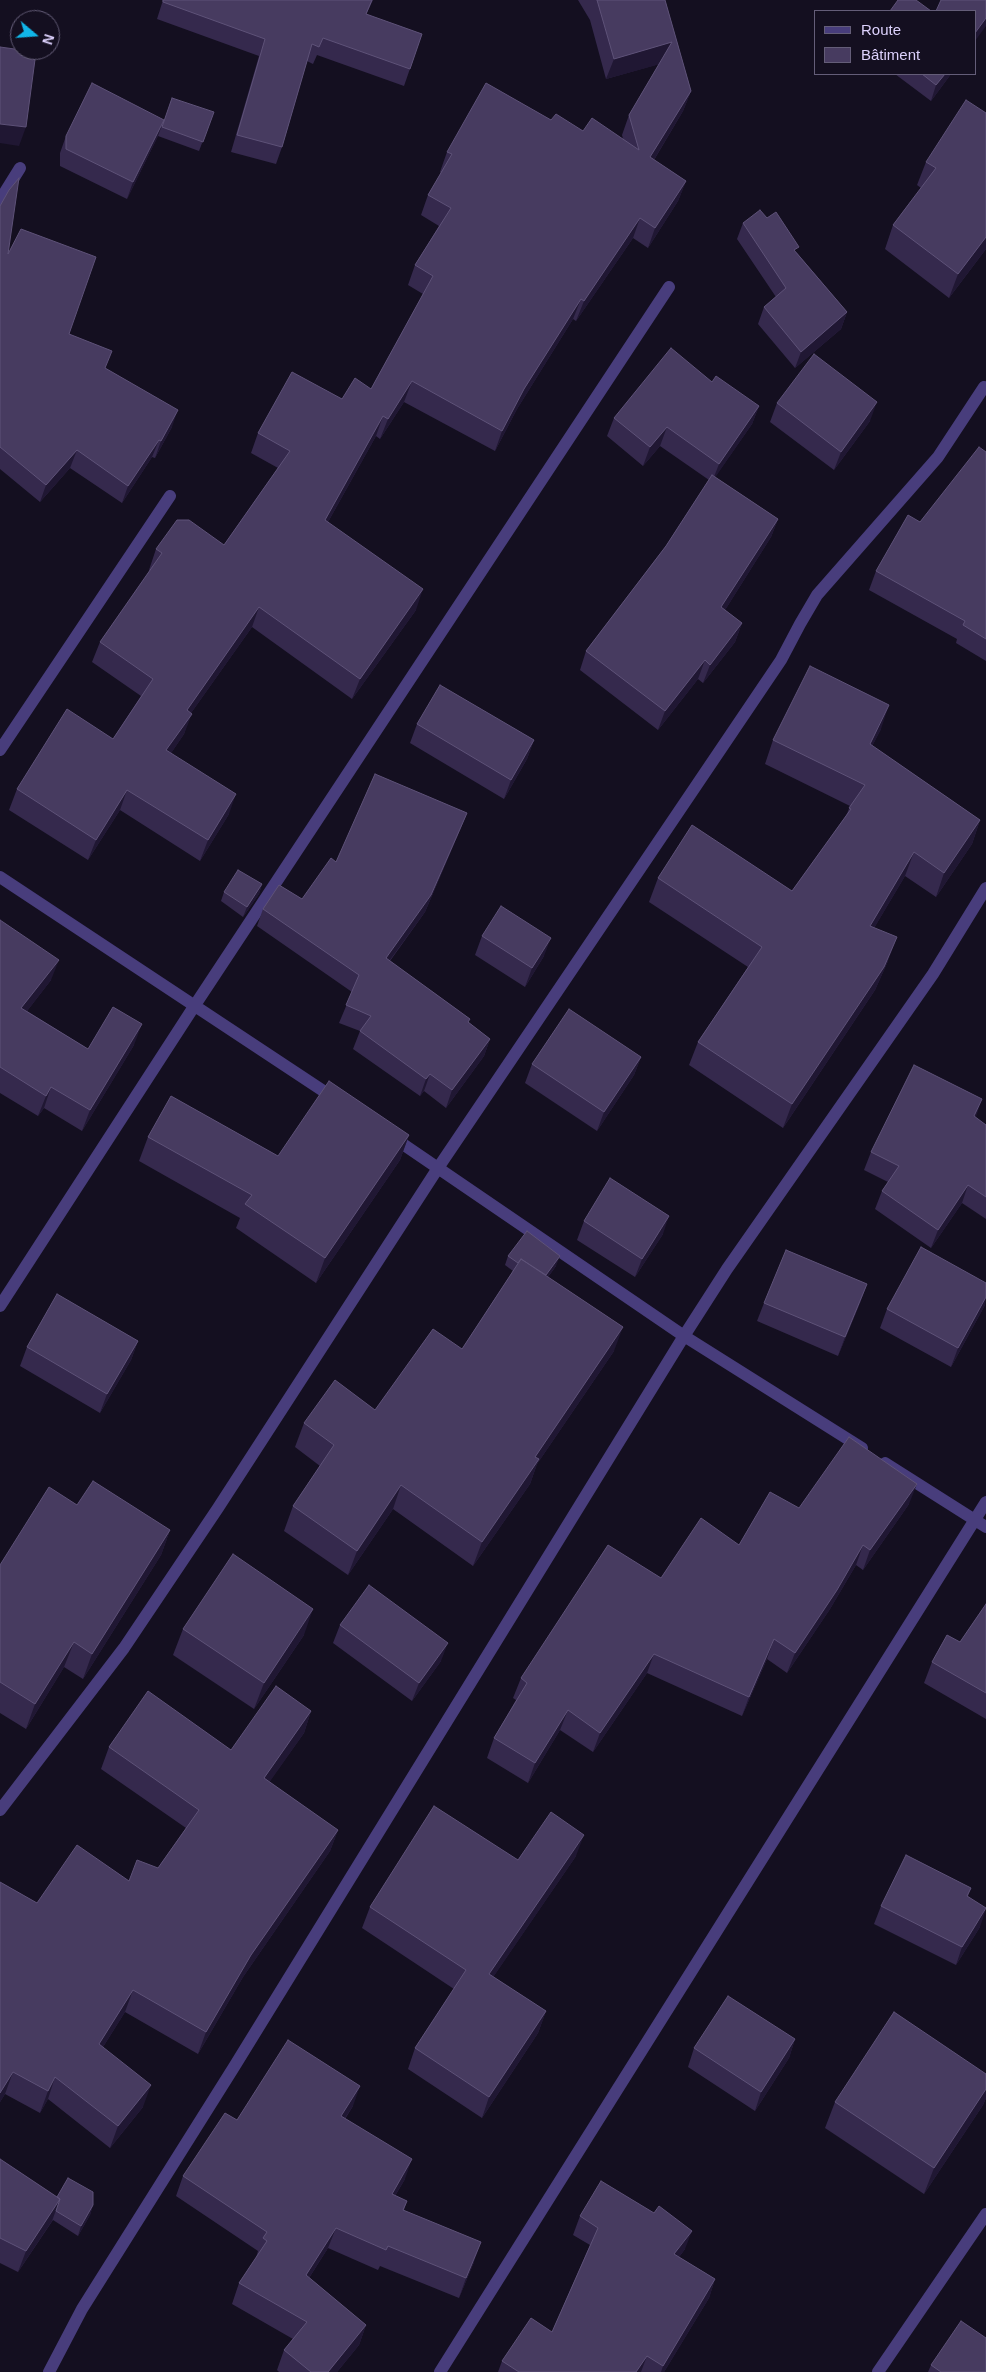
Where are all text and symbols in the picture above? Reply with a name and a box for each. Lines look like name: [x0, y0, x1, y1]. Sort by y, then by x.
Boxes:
north arrow: [10, 10, 60, 60]
legend: [814, 10, 976, 75]
text: Route: [861, 21, 901, 38]
text: N: [39, 32, 57, 47]
text: Bâtiment: [861, 46, 920, 63]

